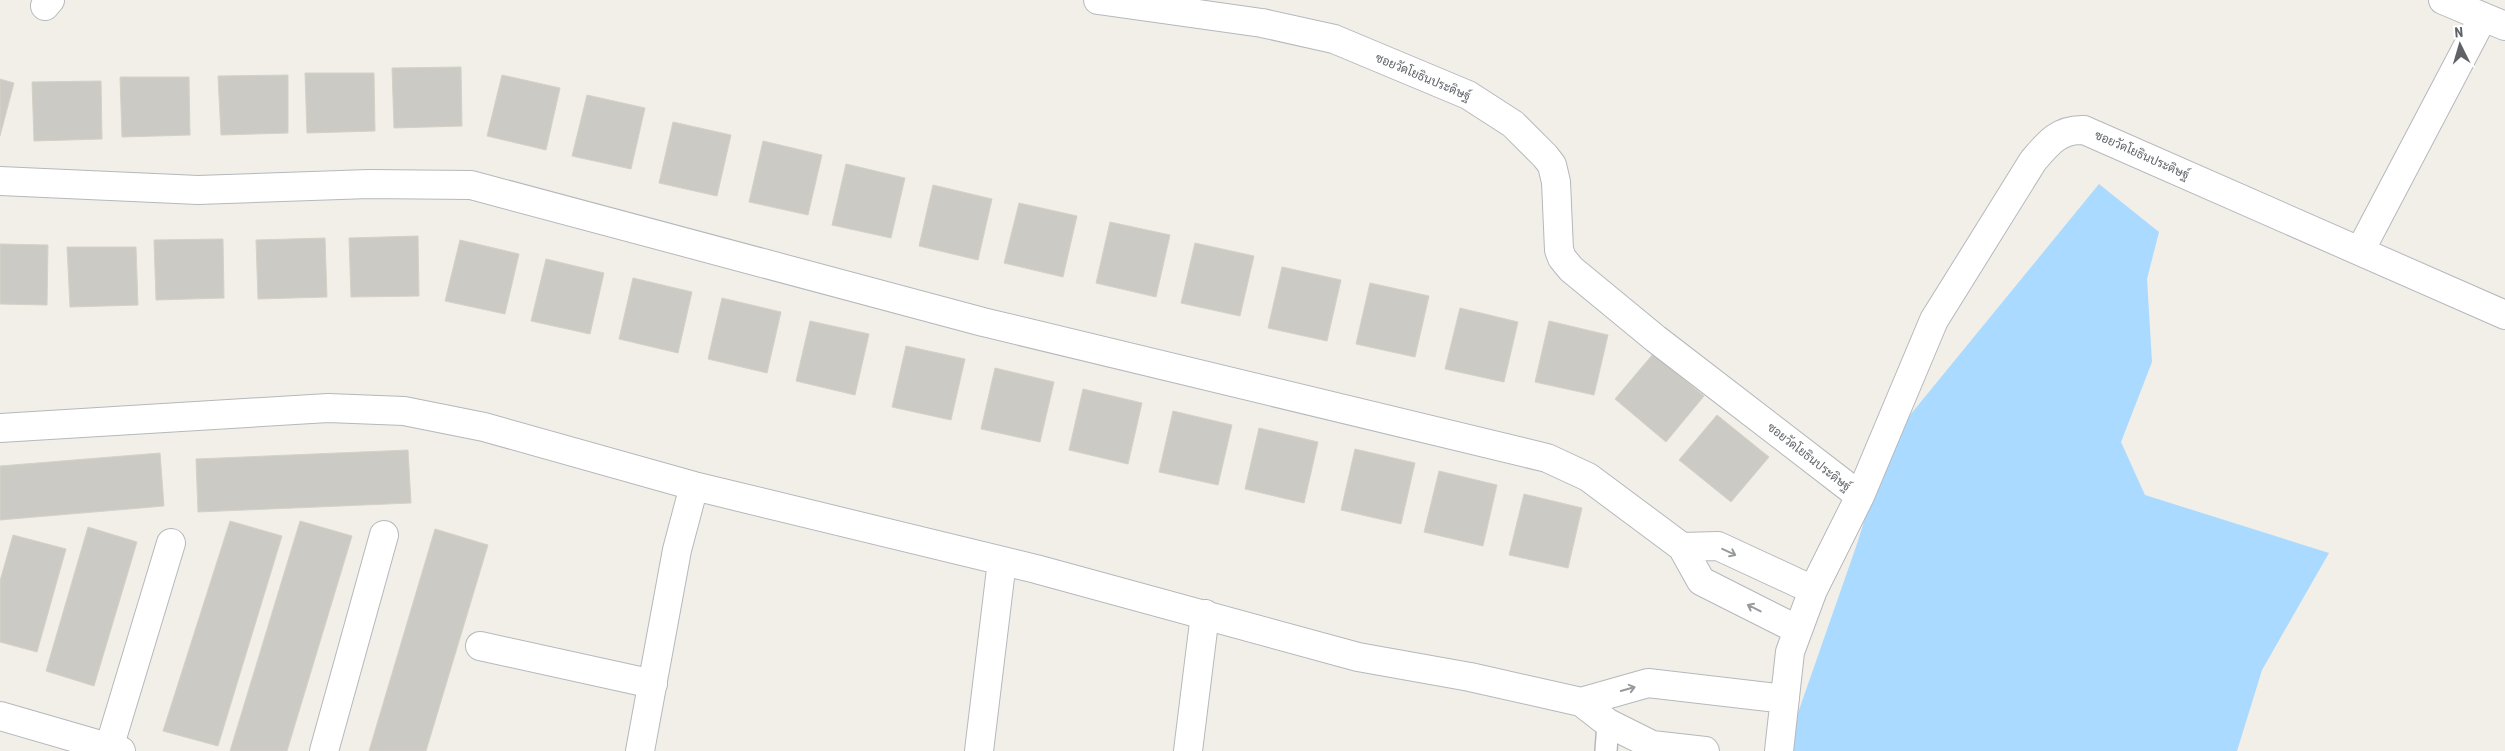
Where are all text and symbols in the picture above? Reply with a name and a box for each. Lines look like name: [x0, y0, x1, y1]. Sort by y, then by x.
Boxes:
north arrow: [2435, 20, 2485, 70]
text: N: [2454, 24, 2464, 40]
street label: ซอยวัดโยธินประดิษฐ์: [1373, 50, 1473, 104]
street label: ซอยวัดโยธินประดิษฐ์: [2092, 127, 2192, 183]
street label: ซอยวัดโยธินประดิษฐ์: [1764, 419, 1854, 495]
one-way arrow: [1721, 547, 1736, 557]
one-way arrow: [1747, 603, 1762, 613]
one-way arrow: [1620, 683, 1636, 693]

